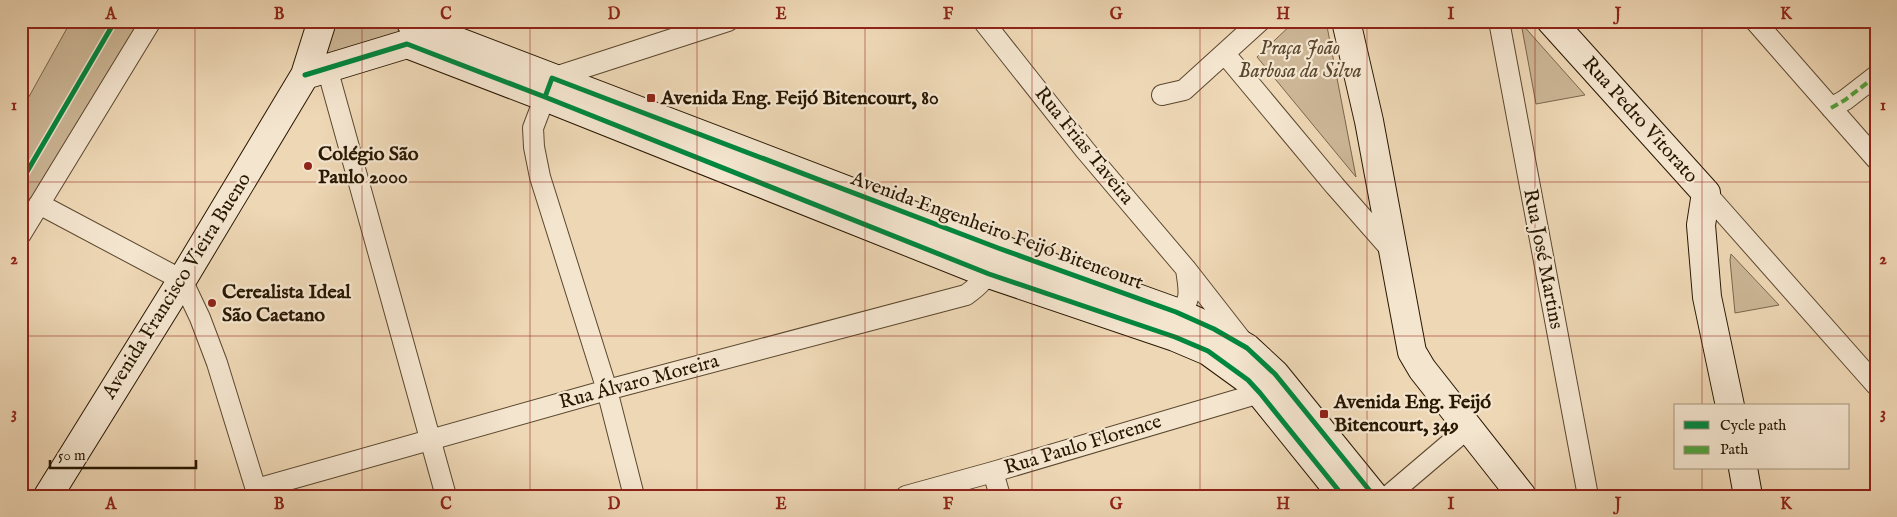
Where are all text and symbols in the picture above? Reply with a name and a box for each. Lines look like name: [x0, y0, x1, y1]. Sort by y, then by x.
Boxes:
text: A: [105, 5, 118, 25]
text: B: [274, 5, 285, 25]
text: C: [440, 5, 452, 25]
text: D: [608, 5, 621, 25]
text: E: [775, 5, 787, 25]
text: F: [943, 5, 954, 25]
text: G: [1110, 5, 1123, 25]
text: H: [1276, 5, 1290, 25]
text: I: [1448, 5, 1455, 25]
text: J: [1613, 5, 1622, 25]
text: K: [1780, 5, 1793, 25]
park label: Praça João Barbosa da Silva: [1238, 36, 1362, 84]
street label: Rua Pedro Vitorato: [1577, 52, 1703, 189]
street label: Rua Frias Taveira: [1029, 82, 1139, 210]
place label: Avenida Eng. Feijó Bitencourt, 80: [660, 86, 939, 111]
marker: Avenida Eng. Feijó Bitencourt, 80: [645, 92, 657, 104]
text: 1: [11, 96, 17, 116]
text: 1: [1880, 96, 1886, 116]
place label: Colégio São Paulo 2000: [318, 142, 419, 190]
marker: Colégio São Paulo 2000: [302, 160, 314, 172]
street label: Avenida Engenheiro Feijó Bitencourt: [846, 166, 1147, 296]
street label: Avenida Francisco Vieira Bueno: [96, 168, 257, 405]
street label: Rua José Martins: [1517, 187, 1569, 331]
text: 2: [10, 250, 18, 270]
text: 2: [1879, 250, 1887, 270]
place label: Cerealista Ideal São Caetano: [222, 280, 351, 328]
marker: Cerealista Ideal São Caetano: [206, 297, 218, 309]
street label: Rua Álvaro Moreira: [556, 349, 722, 415]
place label: Avenida Eng. Feijó Bitencourt, 349: [1333, 390, 1491, 438]
text: 3: [11, 404, 17, 424]
legend: [1674, 404, 1850, 470]
text: 3: [1880, 404, 1886, 424]
marker: Avenida Eng. Feijó Bitencourt, 349: [1318, 408, 1330, 420]
street label: Rua Paulo Florence: [1001, 409, 1165, 481]
text: Cycle path: [1720, 416, 1786, 435]
scale bar: [50, 437, 196, 469]
text: Path: [1720, 440, 1748, 459]
text: 50 m: [58, 446, 86, 465]
text: A: [105, 495, 118, 515]
text: B: [274, 495, 285, 515]
text: C: [440, 495, 452, 515]
text: D: [608, 495, 621, 515]
text: E: [775, 495, 787, 515]
text: F: [943, 495, 954, 515]
text: G: [1110, 495, 1123, 515]
text: H: [1276, 495, 1290, 515]
text: I: [1448, 495, 1455, 515]
text: J: [1613, 495, 1622, 515]
text: K: [1780, 495, 1793, 515]

